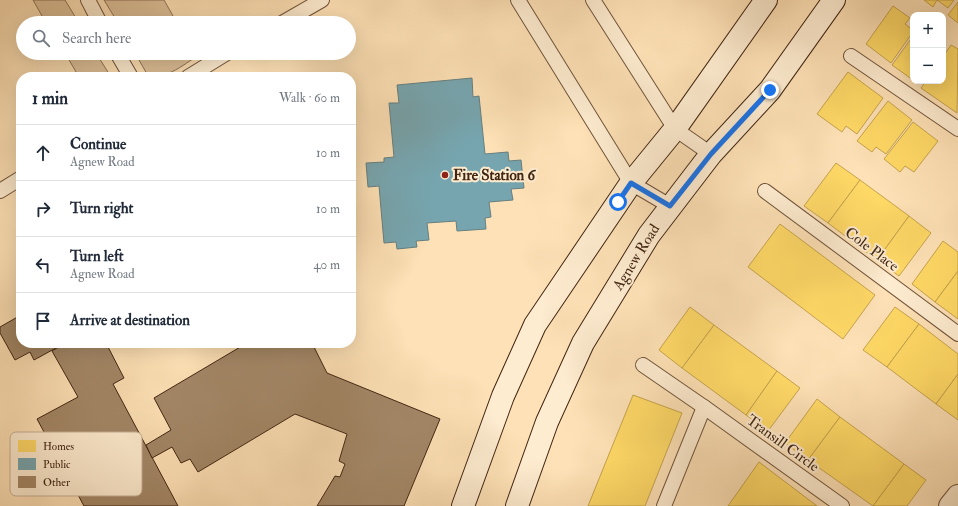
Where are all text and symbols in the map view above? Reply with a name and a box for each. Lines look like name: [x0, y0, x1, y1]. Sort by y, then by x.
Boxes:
map controls: [910, 12, 946, 84]
button: +: [910, 12, 946, 48]
search box: [16, 16, 356, 60]
icon: search: [30, 27, 52, 49]
text: Search here: [62, 29, 131, 48]
button: −: [910, 48, 946, 84]
route end: [761, 81, 779, 99]
text: 1 min: [32, 88, 68, 109]
text: Walk · 60 m: [279, 90, 340, 106]
text: Continue: [70, 135, 126, 154]
icon: ahead: [32, 142, 54, 164]
text: 10 m: [316, 145, 340, 161]
text: Agnew Road: [70, 154, 135, 170]
place label: Fire Station 6: [453, 166, 537, 185]
marker: Fire Station 6: [440, 170, 450, 180]
route start: [609, 193, 627, 211]
icon: right: [32, 198, 54, 220]
text: Turn right: [70, 199, 133, 218]
text: 10 m: [316, 201, 340, 217]
street label: Agnew Road: [608, 220, 665, 295]
street label: Cole Place: [841, 223, 902, 276]
text: Turn left: [70, 247, 124, 266]
icon: left: [32, 254, 54, 276]
text: 40 m: [314, 257, 340, 273]
text: Agnew Road: [70, 266, 135, 282]
icon: arrive: [32, 310, 54, 332]
text: Arrive at destination: [70, 311, 190, 330]
street label: Transill Circle: [743, 411, 823, 476]
legend: [10, 432, 142, 496]
text: Homes: [43, 440, 74, 453]
text: Public: [43, 458, 71, 471]
text: Other: [43, 476, 71, 489]

